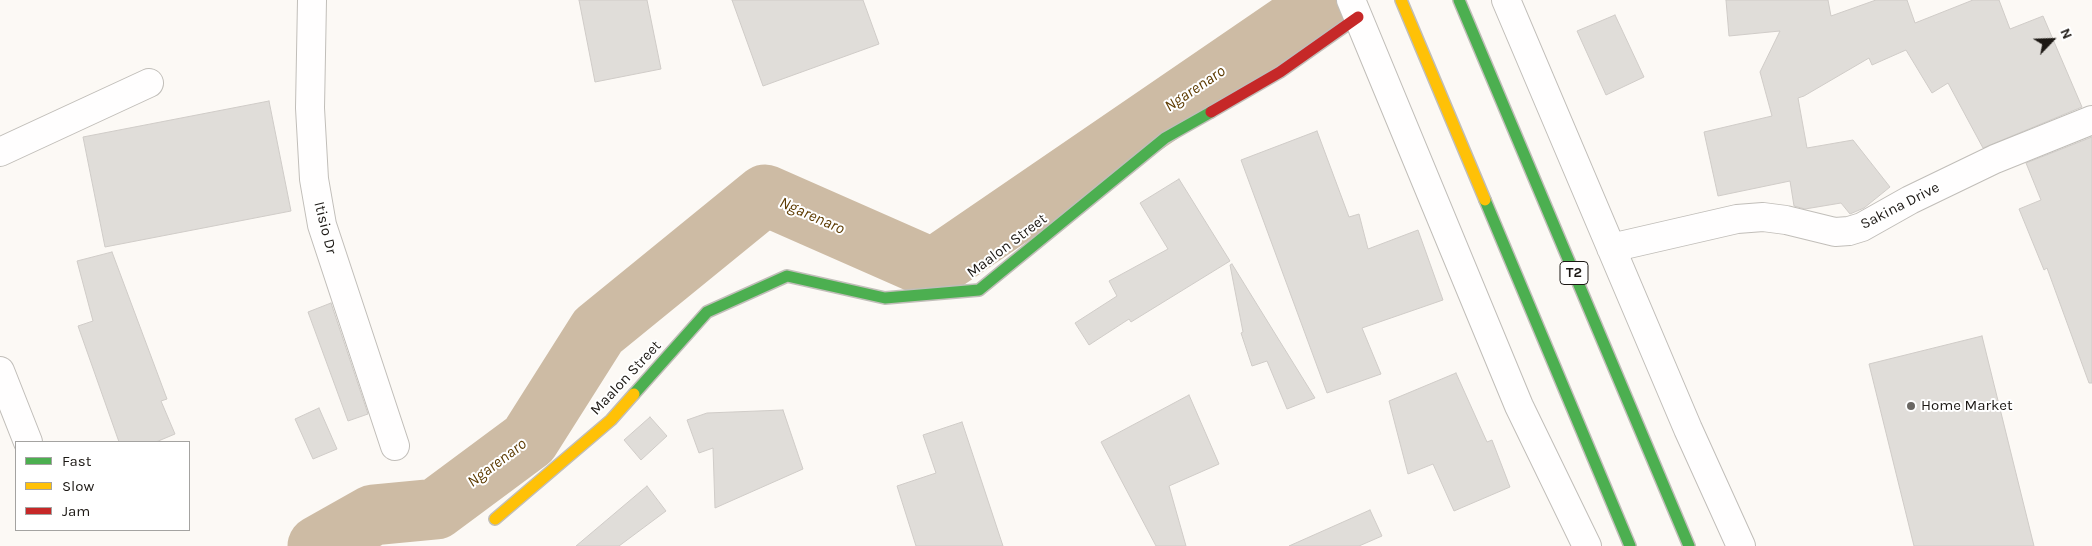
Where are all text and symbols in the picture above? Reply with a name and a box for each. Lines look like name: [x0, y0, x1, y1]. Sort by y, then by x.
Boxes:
north arrow: [2027, 15, 2077, 65]
text: N: [2056, 26, 2076, 42]
water label: Ngarenaro: [1161, 62, 1229, 116]
street label: Sakina Drive: [1858, 178, 1942, 234]
water label: Ngarenaro: [777, 193, 847, 239]
street label: Itisio Dr: [310, 200, 340, 256]
street label: Maalon Street: [963, 210, 1051, 282]
road number: T2: [1560, 262, 1588, 284]
street label: Maalon Street: [587, 337, 665, 419]
place label: Home Market: [1921, 397, 2013, 415]
marker: Home Market: [1905, 400, 1917, 412]
water label: Ngarenaro: [464, 435, 530, 491]
legend: [15, 441, 190, 531]
text: Fast: [62, 452, 91, 470]
text: Slow: [62, 477, 94, 495]
text: Jam: [62, 502, 90, 520]

